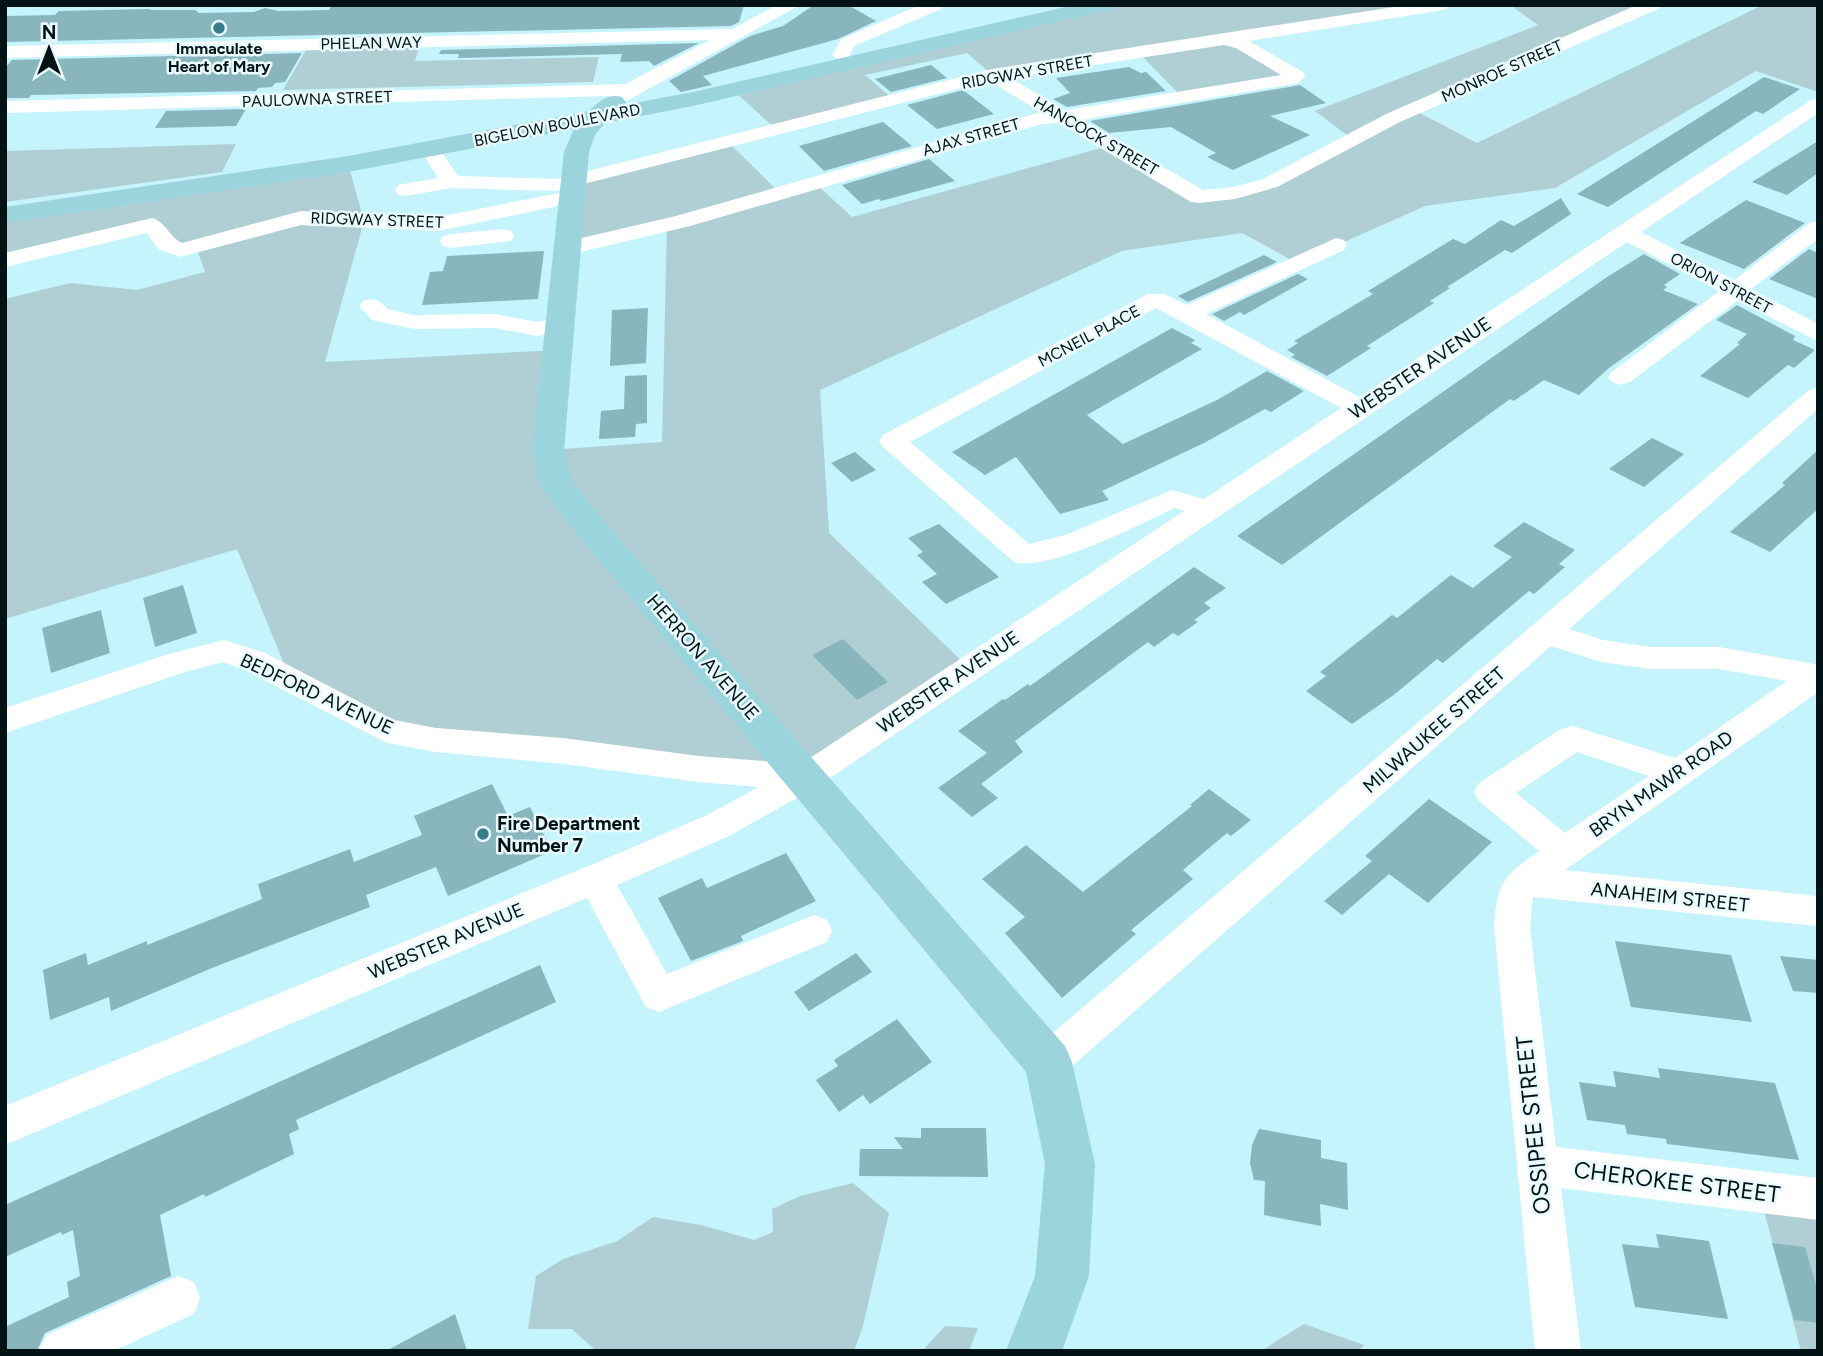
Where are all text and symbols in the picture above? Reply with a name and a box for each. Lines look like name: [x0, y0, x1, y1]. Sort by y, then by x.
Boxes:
north arrow: [14, 14, 84, 84]
marker: Immaculate Heart of Mary: [211, 20, 227, 36]
text: N: [42, 21, 56, 44]
street label: PHELAN WAY: [320, 33, 422, 53]
street label: MONROE STREET: [1438, 36, 1566, 106]
place label: Immaculate Heart of Mary: [168, 39, 271, 76]
street label: RIDGWAY STREET: [960, 51, 1094, 93]
street label: PAULOWNA STREET: [241, 87, 393, 111]
street label: HANCOCK STREET: [1030, 93, 1162, 180]
street label: BIGELOW BOULEVARD: [472, 100, 642, 150]
street label: AJAX STREET: [920, 114, 1022, 160]
street label: RIDGWAY STREET: [310, 208, 444, 232]
street label: ORION STREET: [1667, 248, 1775, 318]
street label: MCNEIL PLACE: [1035, 301, 1143, 371]
street label: WEBSTER AVENUE: [1344, 312, 1496, 424]
street label: HERRON AVENUE: [642, 589, 764, 725]
street label: WEBSTER AVENUE: [872, 626, 1024, 738]
street label: BEDFORD AVENUE: [237, 648, 397, 740]
street label: MILWAUKEE STREET: [1358, 662, 1510, 798]
street label: BRYN MAWR ROAD: [1585, 726, 1737, 842]
place label: Fire Department Number 7: [497, 812, 641, 857]
marker: Fire Department Number 7: [475, 826, 491, 842]
street label: ANAHEIM STREET: [1590, 877, 1751, 917]
street label: WEBSTER AVENUE: [365, 898, 527, 984]
street label: OSSIPEE STREET: [1510, 1034, 1556, 1216]
street label: CHEROKEE STREET: [1572, 1155, 1782, 1209]

